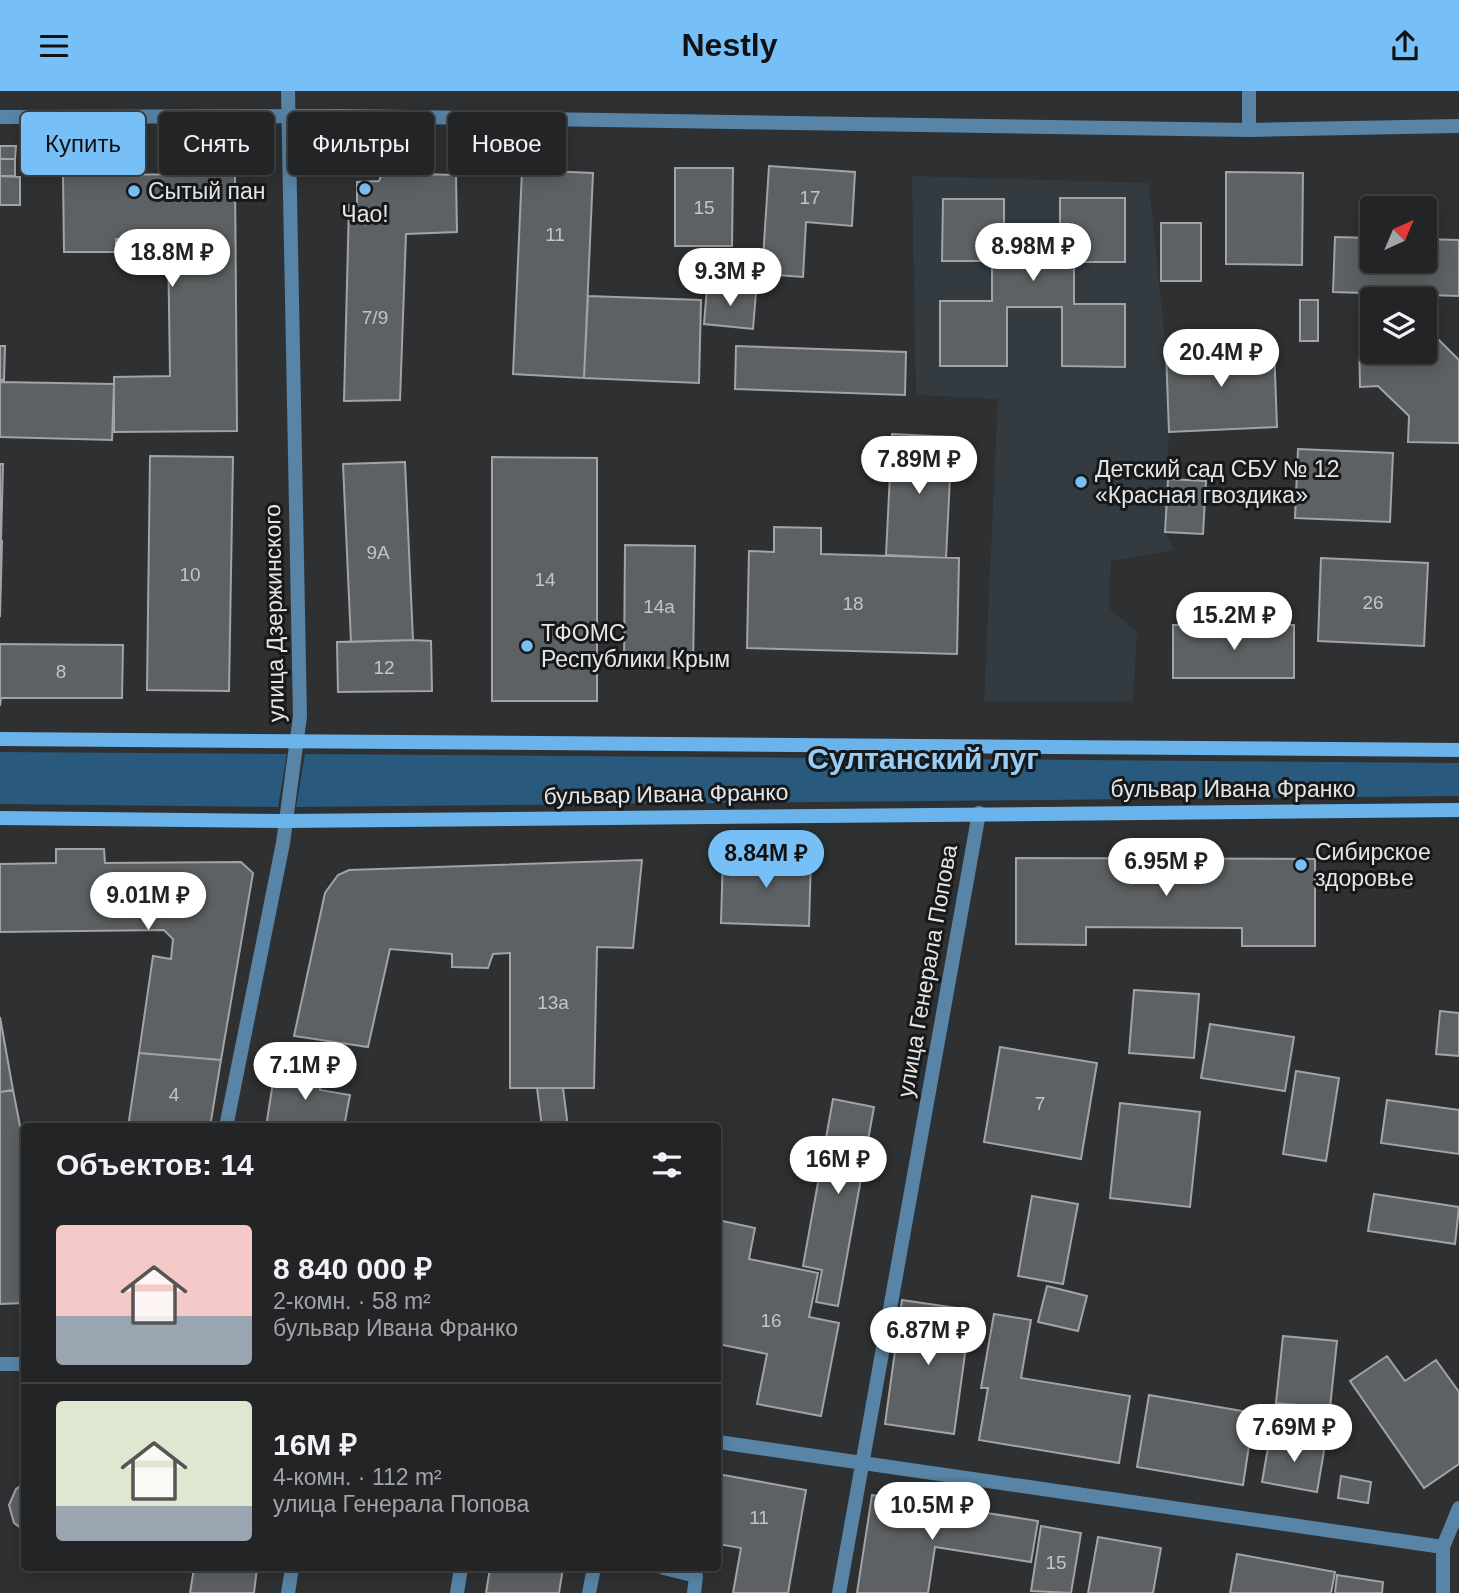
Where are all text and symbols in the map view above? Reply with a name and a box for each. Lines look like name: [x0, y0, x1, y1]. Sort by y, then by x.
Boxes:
icon: menu: [35, 27, 73, 65]
text: Nestly: [681, 27, 778, 63]
icon: share: [1386, 27, 1424, 65]
chip: Купить: [21, 112, 145, 175]
chip: Снять: [159, 112, 274, 175]
chip: Фильтры: [288, 112, 434, 175]
chip: Новое: [448, 112, 566, 175]
place label: Сытый пан: [148, 178, 265, 204]
marker: Чао!: [357, 181, 373, 197]
marker: Сытый пан: [126, 183, 142, 199]
house number: 17: [799, 187, 821, 208]
north arrow: [1360, 196, 1437, 273]
map controls: [1360, 196, 1437, 364]
house number: 15: [693, 197, 715, 218]
place label: Чао!: [341, 201, 389, 227]
pin: 8.98M ₽: [968, 223, 1098, 283]
house number: 11: [545, 224, 565, 245]
pin: 18.8M ₽: [107, 229, 237, 289]
text: 8.98M ₽: [991, 233, 1075, 259]
text: 18.8M ₽: [130, 239, 214, 265]
pin: 9.3M ₽: [673, 249, 787, 308]
text: 9.3M ₽: [695, 258, 765, 284]
button: layers: [1360, 287, 1437, 364]
house number: 7/9: [362, 307, 388, 328]
pin: 20.4M ₽: [1156, 329, 1286, 389]
text: 20.4M ₽: [1179, 339, 1263, 365]
pin: 7.89M ₽: [854, 437, 984, 496]
text: 7.89M ₽: [877, 446, 961, 472]
place label: Детский сад СБУ № 12 «Красная гвоздика»: [1095, 456, 1339, 508]
marker: Детский сад СБУ № 12 «Красная гвоздика»: [1073, 474, 1089, 490]
street label: улица Дзержинского: [259, 504, 289, 722]
house number: 9А: [366, 542, 390, 563]
house number: 10: [179, 564, 201, 585]
house number: 14: [534, 569, 556, 590]
house number: 26: [1362, 592, 1384, 613]
house number: 18: [842, 593, 864, 614]
pin: 15.2M ₽: [1169, 593, 1299, 652]
house number: 14а: [643, 596, 675, 617]
text: 15.2M ₽: [1192, 602, 1276, 628]
place label: ТФОМС Республики Крым: [541, 620, 730, 672]
marker: ТФОМС Республики Крым: [519, 638, 535, 654]
house number: 12: [373, 657, 395, 678]
house number: 8: [56, 661, 66, 682]
district label: Султанский луг: [807, 742, 1039, 775]
street label: бульвар Ивана Франко: [1110, 776, 1356, 802]
street label: бульвар Ивана Франко: [543, 779, 789, 809]
pin: 8.84M ₽: [701, 831, 831, 890]
pin: 6.95M ₽: [1101, 839, 1231, 898]
place label: Сибирское здоровье: [1315, 839, 1431, 891]
text: 8.84M ₽: [724, 840, 808, 866]
street label: улица Генерала Попова: [892, 842, 962, 1099]
text: 6.95M ₽: [1124, 848, 1208, 874]
marker: Сибирское здоровье: [1293, 857, 1309, 873]
pin: 9.01M ₽: [83, 873, 213, 932]
text: 9.01M ₽: [106, 882, 190, 908]
house number: 13а: [537, 992, 569, 1013]
pin: 7.1M ₽: [248, 1042, 362, 1102]
text: 7.1M ₽: [270, 1052, 340, 1078]
house number: 4: [169, 1084, 180, 1105]
house number: 7: [1035, 1093, 1045, 1114]
pin: 16M ₽: [789, 1137, 887, 1196]
icon: filters: [648, 1146, 686, 1184]
text: 16M ₽: [806, 1146, 870, 1172]
text: Объектов: 14: [56, 1148, 254, 1181]
text: 8 840 000 ₽: [273, 1252, 432, 1285]
icon: home: [112, 1253, 196, 1337]
text: 2-комн. · 58 m²: [273, 1288, 431, 1314]
pin: 6.87M ₽: [863, 1307, 993, 1367]
house number: 16: [760, 1310, 782, 1331]
text: бульвар Ивана Франко: [273, 1315, 518, 1341]
text: 6.87M ₽: [886, 1317, 970, 1343]
pin: 7.69M ₽: [1229, 1405, 1359, 1464]
text: 7.69M ₽: [1252, 1414, 1336, 1440]
text: 16M ₽: [273, 1428, 357, 1461]
icon: home: [112, 1429, 196, 1513]
text: 4-комн. · 112 m²: [273, 1464, 442, 1490]
pin: 10.5M ₽: [867, 1483, 997, 1542]
text: улица Генерала Попова: [273, 1491, 529, 1517]
text: 10.5M ₽: [890, 1492, 974, 1518]
house number: 11: [749, 1507, 769, 1528]
house number: 15: [1045, 1552, 1067, 1573]

